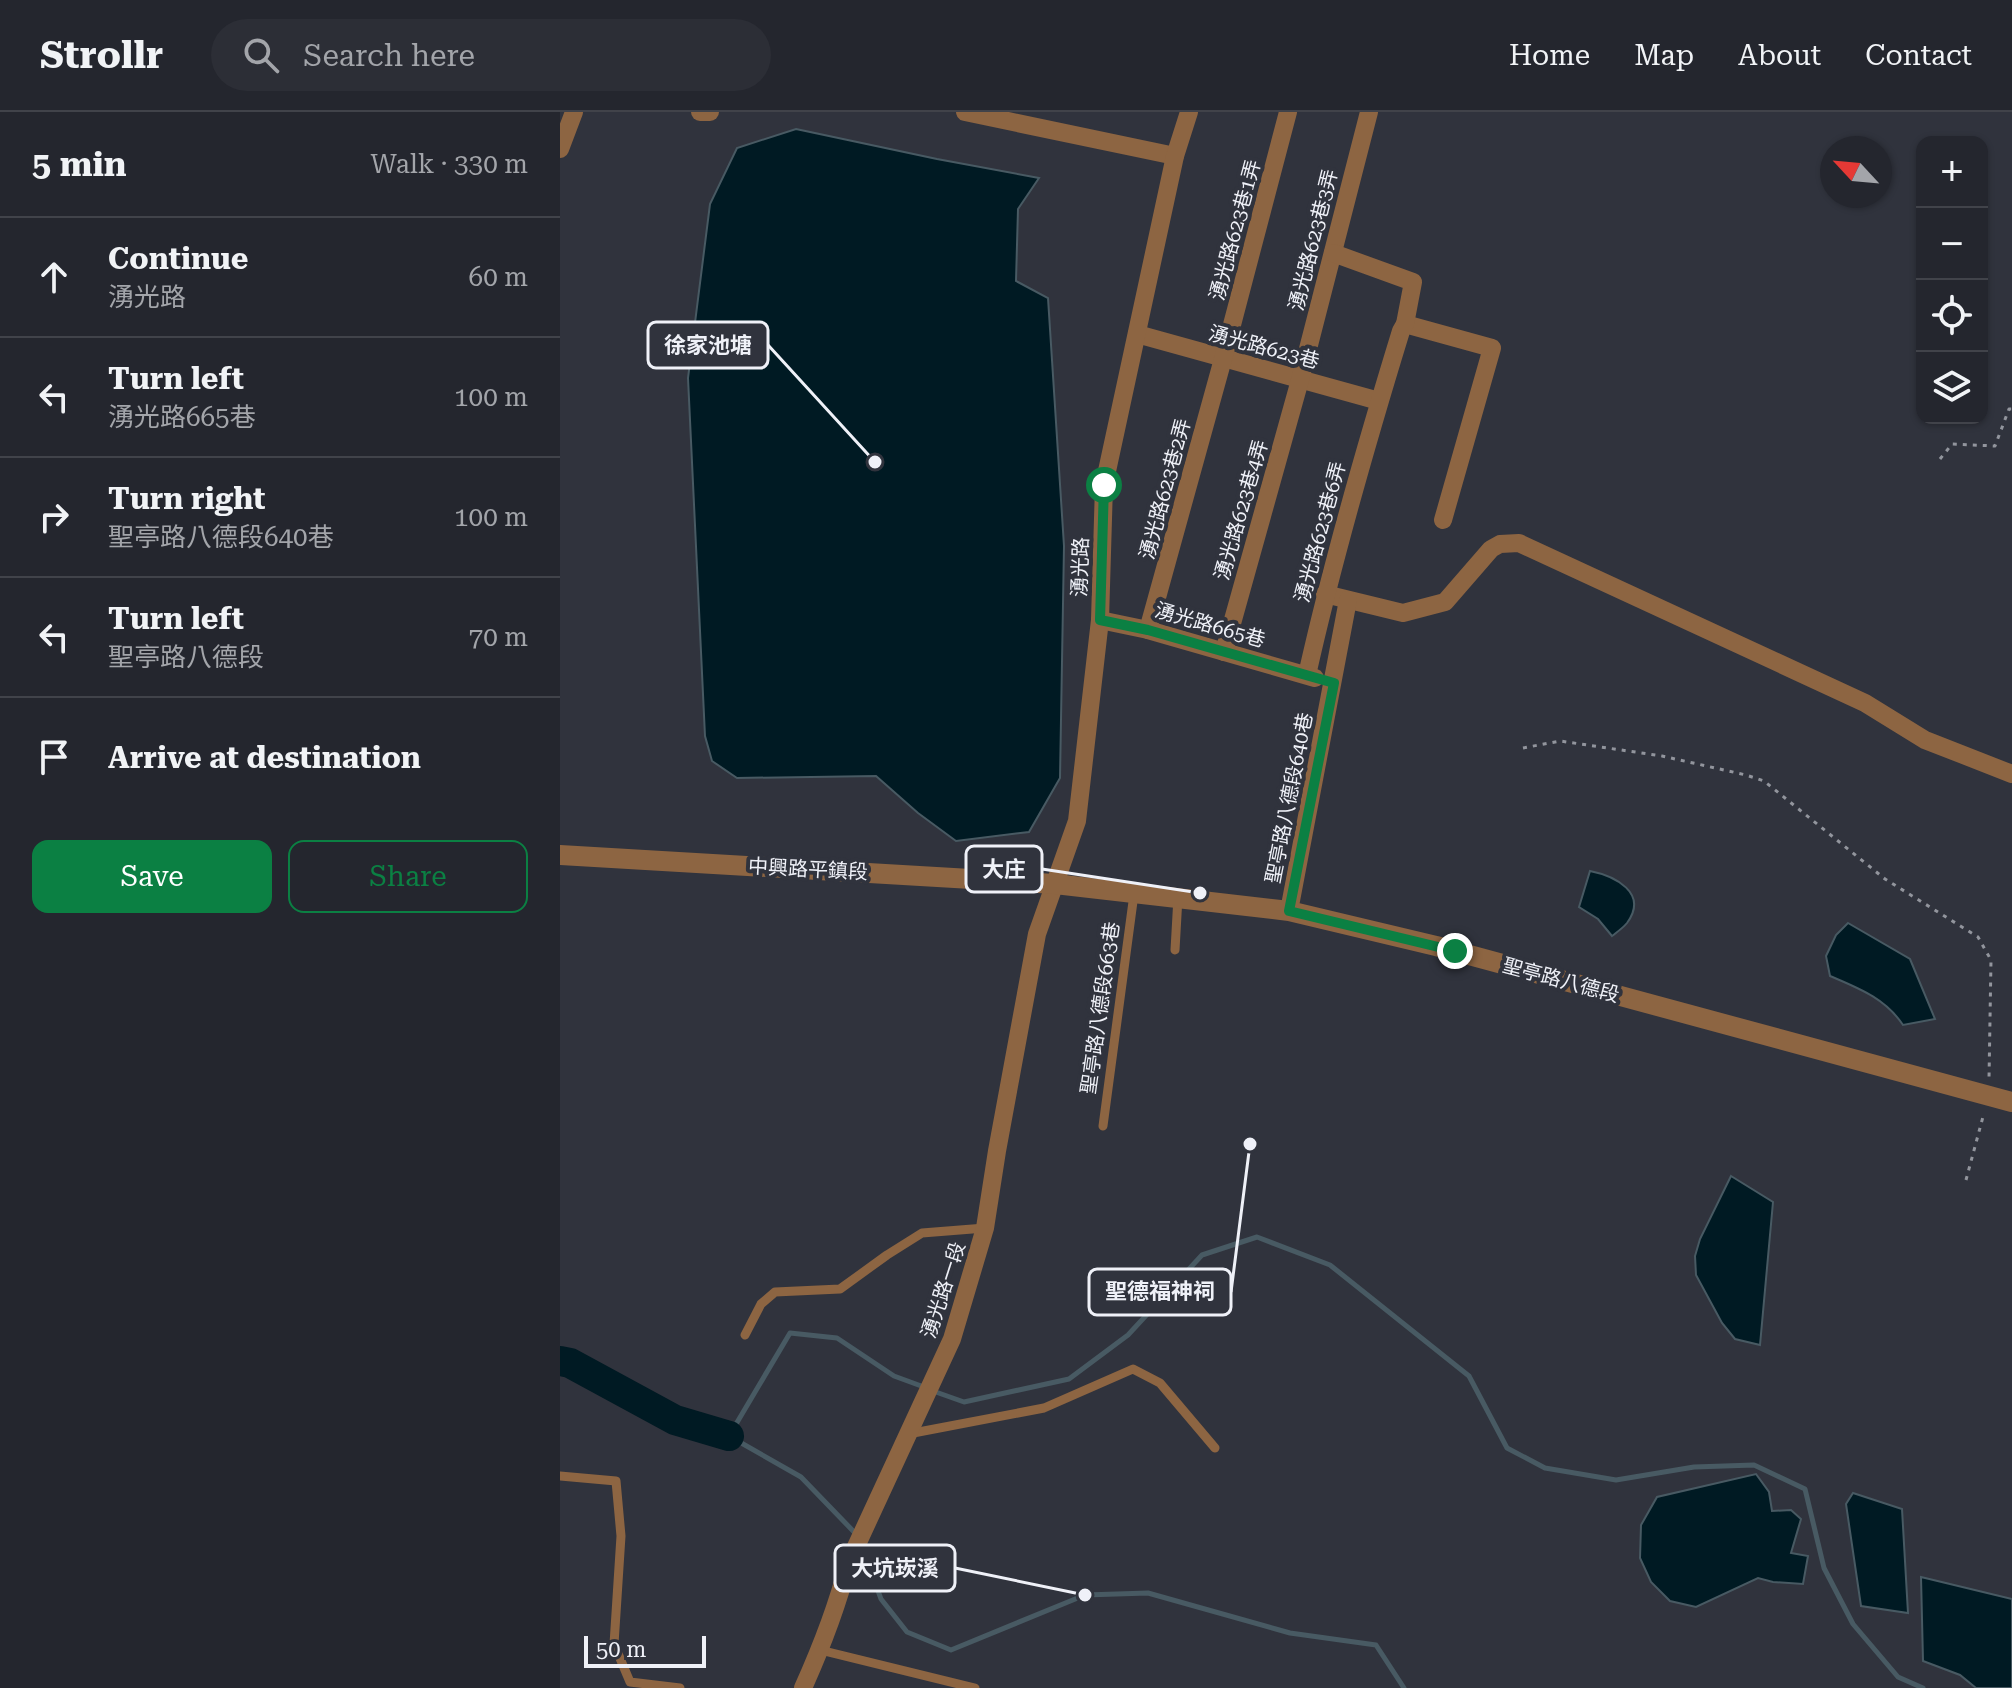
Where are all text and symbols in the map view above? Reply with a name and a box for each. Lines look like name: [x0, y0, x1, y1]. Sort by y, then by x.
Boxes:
search box: [211, 19, 771, 91]
text: Strollr: [40, 33, 163, 77]
icon: search: [239, 33, 283, 77]
text: Search here: [303, 38, 475, 73]
text: Home: [1509, 39, 1590, 72]
text: Map: [1634, 39, 1694, 72]
text: About: [1738, 39, 1821, 72]
text: Contact: [1865, 39, 1972, 72]
north arrow: [1820, 136, 1892, 208]
map controls: [1916, 136, 1988, 424]
button: +: [1916, 136, 1988, 208]
text: 5 min: [32, 144, 127, 184]
text: Walk · 330 m: [370, 149, 528, 179]
street label: 湧光路623巷1弄: [1205, 157, 1265, 303]
street label: 湧光路623巷3弄: [1284, 167, 1342, 313]
button: −: [1916, 208, 1988, 280]
text: Continue: [108, 241, 248, 276]
icon: ahead: [32, 255, 76, 299]
text: 60 m: [469, 262, 528, 292]
button: locate: [1916, 280, 1988, 352]
text: 湧光路: [108, 282, 186, 312]
street label: 湧光路623巷: [1206, 321, 1322, 373]
callout: 徐家池塘: [648, 322, 768, 368]
text: 徐家池塘: [664, 333, 752, 358]
button: layers: [1916, 352, 1988, 424]
text: Turn left: [108, 361, 244, 396]
icon: left: [32, 375, 76, 419]
text: 100 m: [454, 382, 528, 412]
text: 湧光路665巷: [108, 402, 256, 432]
street label: 湧光路623巷2弄: [1135, 416, 1195, 562]
street label: 湧光路623巷4弄: [1210, 437, 1272, 583]
street label: 湧光路623巷6弄: [1290, 459, 1350, 605]
route start: [1086, 467, 1122, 503]
text: Turn right: [108, 481, 265, 516]
icon: right: [32, 495, 76, 539]
text: 100 m: [454, 502, 528, 532]
text: 聖亭路八德段640巷: [108, 522, 334, 552]
street label: 湧光路: [1067, 537, 1093, 597]
street label: 湧光路665巷: [1152, 598, 1268, 652]
text: Turn left: [108, 601, 244, 636]
icon: left: [32, 615, 76, 659]
text: 70 m: [469, 622, 528, 652]
text: 聖亭路八德段: [108, 642, 264, 672]
street label: 聖亭路八德段640巷: [1261, 711, 1317, 885]
icon: arrive: [32, 735, 76, 779]
text: Arrive at destination: [108, 740, 421, 775]
button: Save: [32, 840, 272, 913]
button: Share: [288, 840, 528, 913]
callout: 大庄: [966, 846, 1042, 892]
street label: 中興路平鎮段: [747, 854, 869, 884]
text: 大庄: [982, 857, 1026, 882]
street label: 聖亭路八德段663巷: [1076, 920, 1124, 1096]
route end: [1437, 933, 1473, 969]
street label: 聖亭路八德段: [1500, 953, 1622, 1007]
street label: 湧光路一段: [916, 1239, 970, 1341]
callout: 聖德福神祠: [1089, 1269, 1231, 1315]
text: 聖德福神祠: [1105, 1279, 1215, 1304]
callout: 大坑崁溪: [835, 1545, 955, 1591]
text: 大坑崁溪: [851, 1556, 939, 1581]
scale bar: [584, 1632, 706, 1668]
text: 50 m: [596, 1637, 646, 1662]

